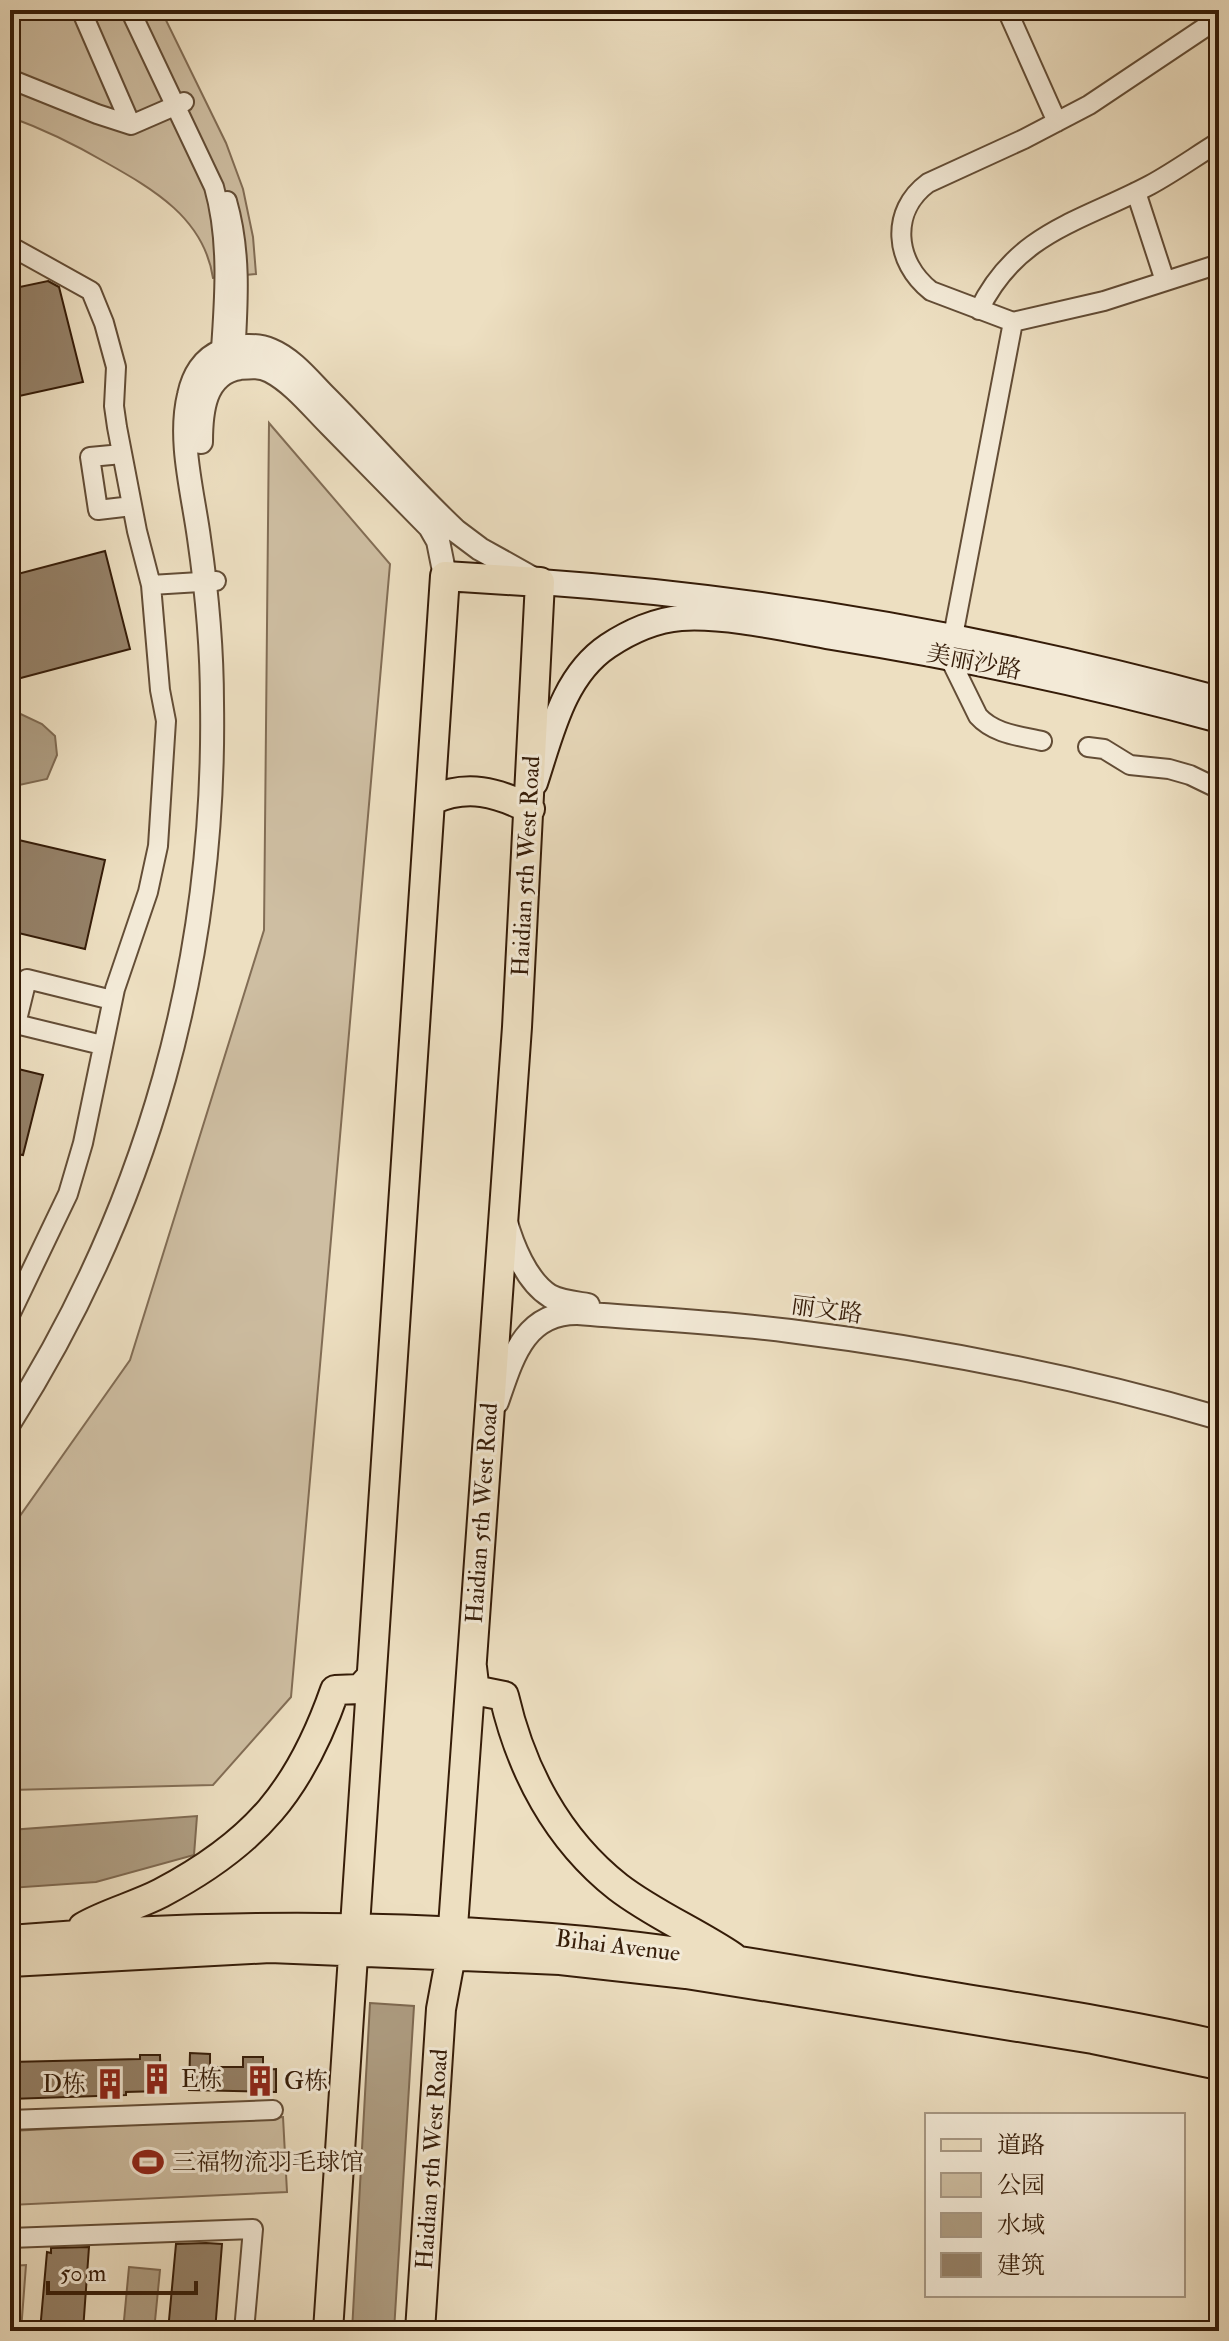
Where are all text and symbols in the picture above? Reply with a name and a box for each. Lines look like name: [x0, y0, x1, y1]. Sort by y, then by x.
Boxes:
street label: 美丽沙路: [924, 638, 1024, 686]
street label: Haidian 5th West Road: [505, 755, 547, 977]
street label: 丽文路: [789, 1290, 865, 1330]
street label: Haidian 5th West Road: [459, 1402, 505, 1624]
street label: Bihai Avenue: [554, 1923, 682, 1969]
street label: Haidian 5th West Road: [409, 2048, 455, 2270]
building icon: E栋: [140, 2062, 174, 2096]
place label: E栋: [181, 2064, 222, 2095]
building icon: G栋: [243, 2064, 277, 2098]
place label: G栋: [284, 2066, 328, 2097]
building icon: D栋: [93, 2067, 127, 2101]
place label: D栋: [42, 2069, 86, 2100]
legend: [925, 2113, 1185, 2297]
text: 道路: [997, 2130, 1045, 2161]
sports icon: 三福物流羽毛球馆: [131, 2145, 165, 2179]
place label: 三福物流羽毛球馆: [172, 2147, 364, 2178]
text: 公园: [997, 2170, 1045, 2201]
text: 水域: [997, 2210, 1045, 2241]
scale bar: [48, 2245, 196, 2295]
text: 建筑: [997, 2250, 1045, 2281]
text: 50 m: [60, 2258, 107, 2289]

